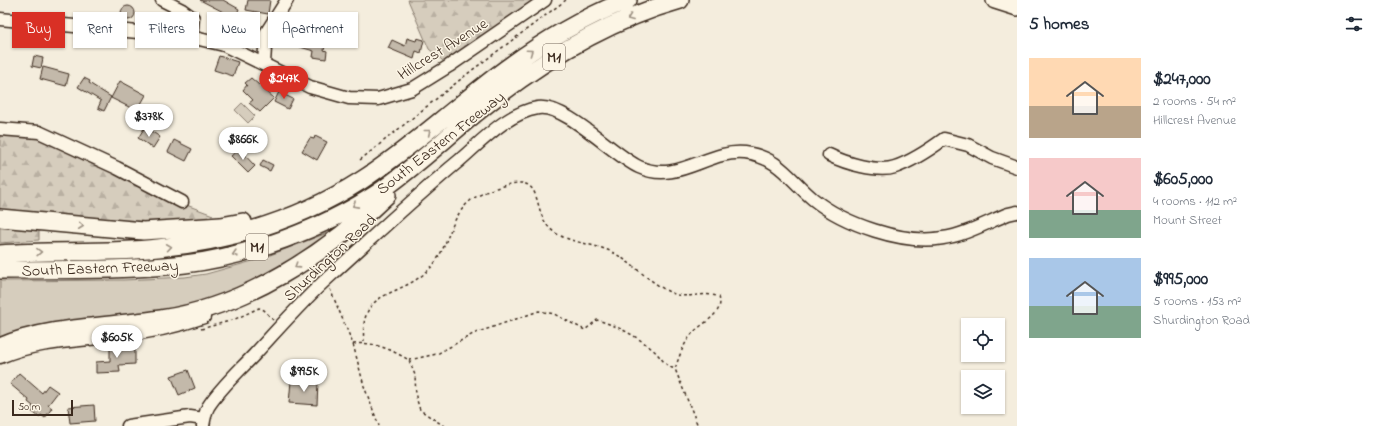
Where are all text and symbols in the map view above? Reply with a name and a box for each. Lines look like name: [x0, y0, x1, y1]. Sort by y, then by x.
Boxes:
chip: Buy: [12, 12, 65, 48]
chip: Rent: [73, 12, 127, 48]
chip: Filters: [135, 12, 199, 48]
chip: New: [207, 12, 260, 48]
chip: Apartment: [268, 12, 358, 48]
street label: Hillcrest Avenue: [393, 12, 493, 87]
text: 5 homes: [1029, 12, 1089, 37]
one-way arrow: [626, 13, 633, 21]
icon: filters: [1343, 13, 1365, 35]
road number: M1: [543, 44, 565, 70]
one-way arrow: [526, 49, 533, 57]
pin: $247K: [256, 66, 312, 100]
text: $247,000: [1153, 67, 1211, 92]
text: $247K: [268, 69, 300, 88]
icon: home: [1061, 74, 1109, 122]
street label: South Eastern Freeway: [372, 86, 511, 201]
text: 2 rooms · 54 m²: [1153, 92, 1236, 111]
pin: $378K: [121, 104, 177, 138]
text: $378K: [134, 107, 164, 126]
text: Hillcrest Avenue: [1153, 111, 1236, 130]
pin: $866K: [215, 127, 271, 161]
text: $866K: [228, 130, 258, 149]
one-way arrow: [424, 130, 431, 137]
text: $605,000: [1153, 167, 1213, 192]
icon: home: [1061, 174, 1109, 222]
text: 4 rooms · 112 m²: [1153, 192, 1237, 211]
one-way arrow: [352, 200, 360, 208]
street label: Shurdington Road: [279, 209, 382, 308]
text: Mount Street: [1153, 211, 1222, 230]
one-way arrow: [78, 221, 84, 230]
road number: M1: [246, 234, 268, 260]
one-way arrow: [166, 243, 172, 252]
one-way arrow: [36, 248, 42, 256]
one-way arrow: [232, 249, 239, 258]
street label: South Eastern Freeway: [21, 254, 179, 284]
one-way arrow: [294, 261, 301, 269]
text: $995,000: [1153, 267, 1208, 292]
icon: home: [1061, 274, 1109, 322]
text: 5 rooms · 153 m²: [1153, 292, 1241, 311]
text: Shurdington Road: [1153, 311, 1250, 330]
map controls: [961, 318, 1005, 414]
button: locate: [961, 318, 1005, 362]
pin: $605K: [89, 325, 145, 359]
text: $605K: [101, 328, 133, 347]
pin: $995K: [276, 359, 332, 393]
text: $995K: [289, 362, 319, 381]
button: layers: [961, 370, 1005, 414]
scale bar: [12, 398, 73, 417]
text: 50 m: [18, 399, 40, 415]

